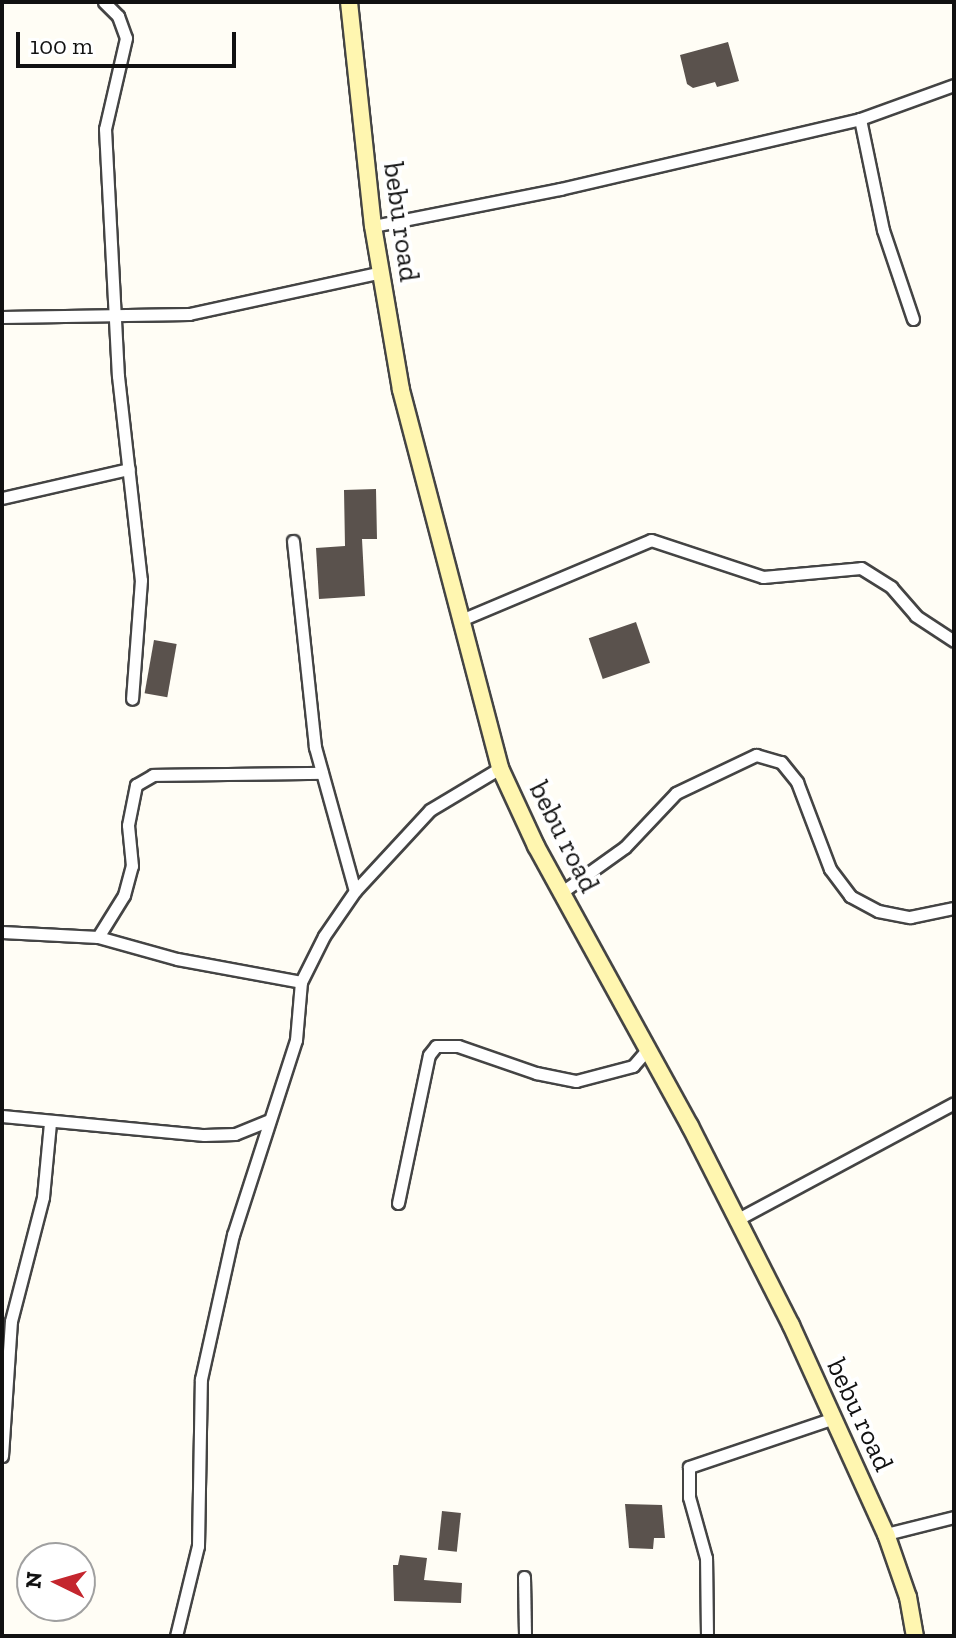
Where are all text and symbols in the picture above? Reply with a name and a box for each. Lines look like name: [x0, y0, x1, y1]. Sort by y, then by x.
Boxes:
scale bar: [20, 16, 240, 66]
text: 100 m: [30, 31, 93, 60]
street label: bebu road: [376, 160, 426, 284]
street label: bebu road: [522, 776, 606, 898]
street label: bebu road: [819, 1353, 901, 1477]
north arrow: [16, 1542, 96, 1622]
text: N: [19, 1571, 48, 1590]

